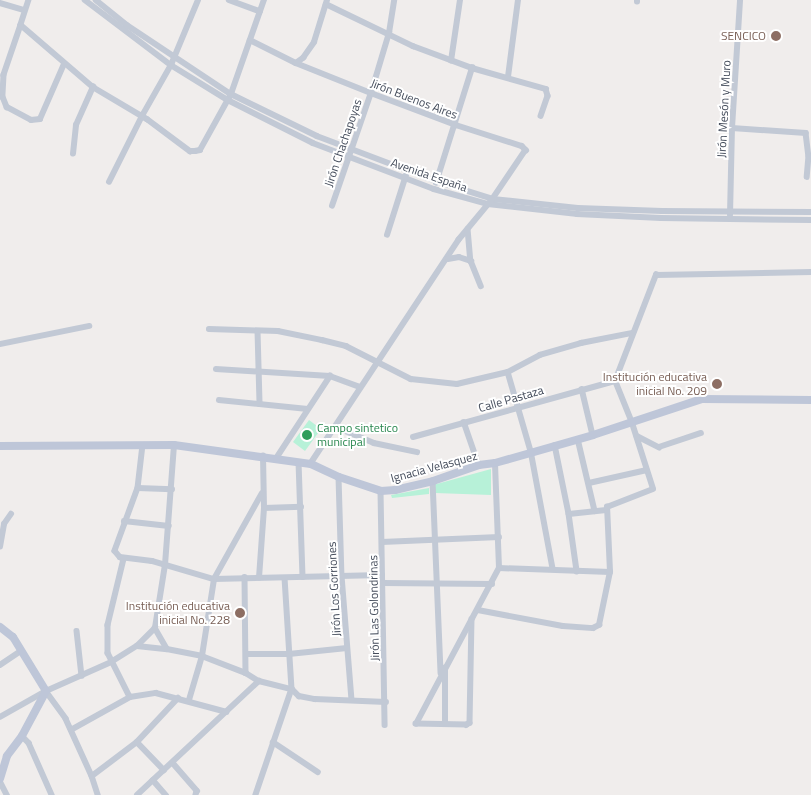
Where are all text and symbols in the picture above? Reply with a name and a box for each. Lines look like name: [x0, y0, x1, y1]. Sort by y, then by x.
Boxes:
place label: SENCICO: [721, 29, 766, 43]
marker: SENCICO: [770, 30, 782, 42]
street label: Jirón Mesón y Muro: [714, 60, 734, 158]
street label: Jirón Buenos Aires: [369, 76, 459, 122]
street label: Jirón Chachapoyas: [321, 97, 365, 189]
street label: Avenida España: [389, 155, 469, 195]
place label: Institución educativa inicial No. 209: [603, 370, 707, 398]
marker: Institución educativa inicial No. 209: [711, 378, 723, 390]
street label: Calle Pastaza: [477, 383, 545, 415]
place label: Campo sintetico municipal: [317, 421, 398, 449]
marker: Campo sintetico municipal: [301, 429, 313, 441]
street label: Ignacia Velasquez: [389, 449, 479, 485]
street label: Jirón Los Gorriones: [324, 541, 344, 637]
street label: Jirón Las Golondrinas: [366, 555, 382, 661]
place label: Institución educativa inicial No. 228: [126, 599, 230, 627]
marker: Institución educativa inicial No. 228: [234, 607, 246, 619]

